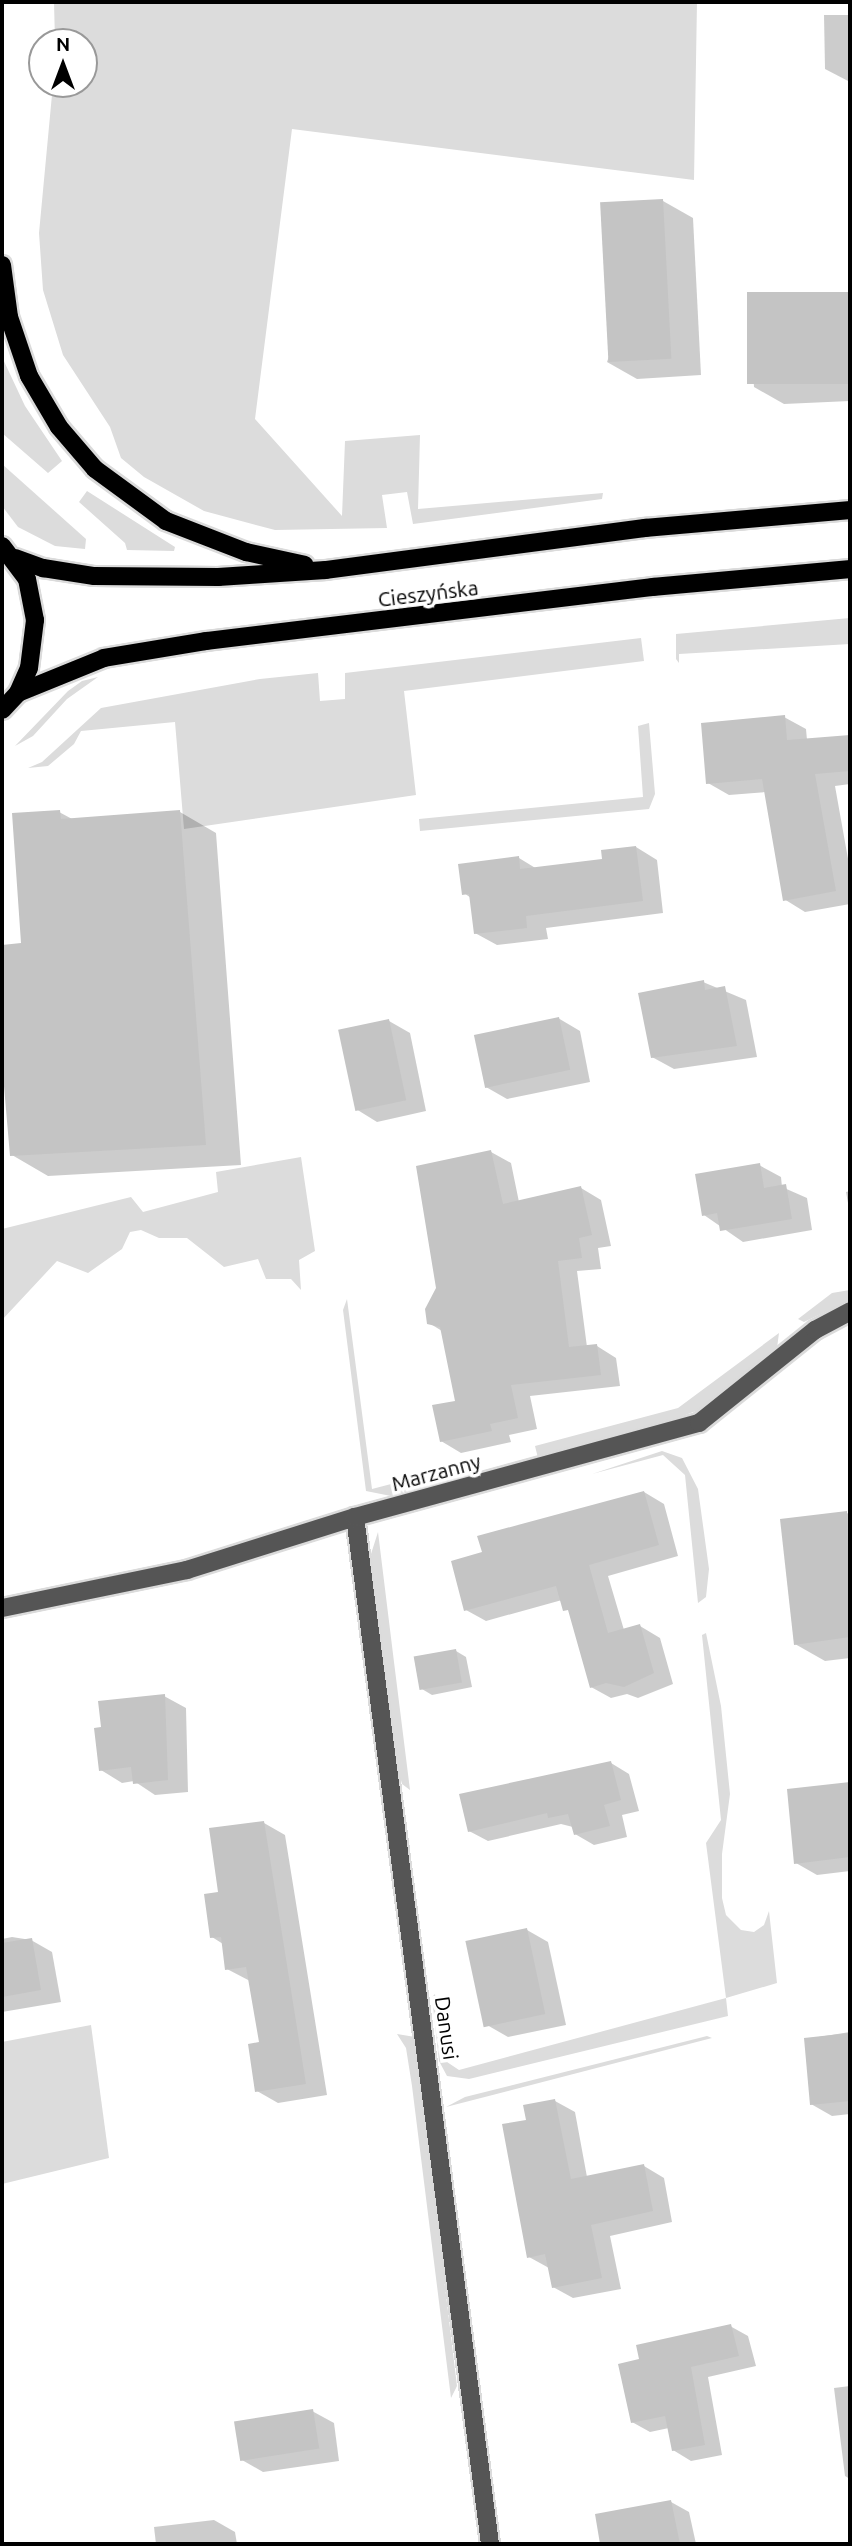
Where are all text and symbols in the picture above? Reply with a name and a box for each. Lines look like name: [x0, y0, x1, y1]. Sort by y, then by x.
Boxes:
north arrow: [28, 28, 98, 98]
text: N: [56, 33, 70, 55]
street label: Cieszyńska: [376, 574, 480, 612]
street label: Marzanny: [389, 1448, 483, 1496]
street label: Danusi: [430, 1995, 464, 2061]

